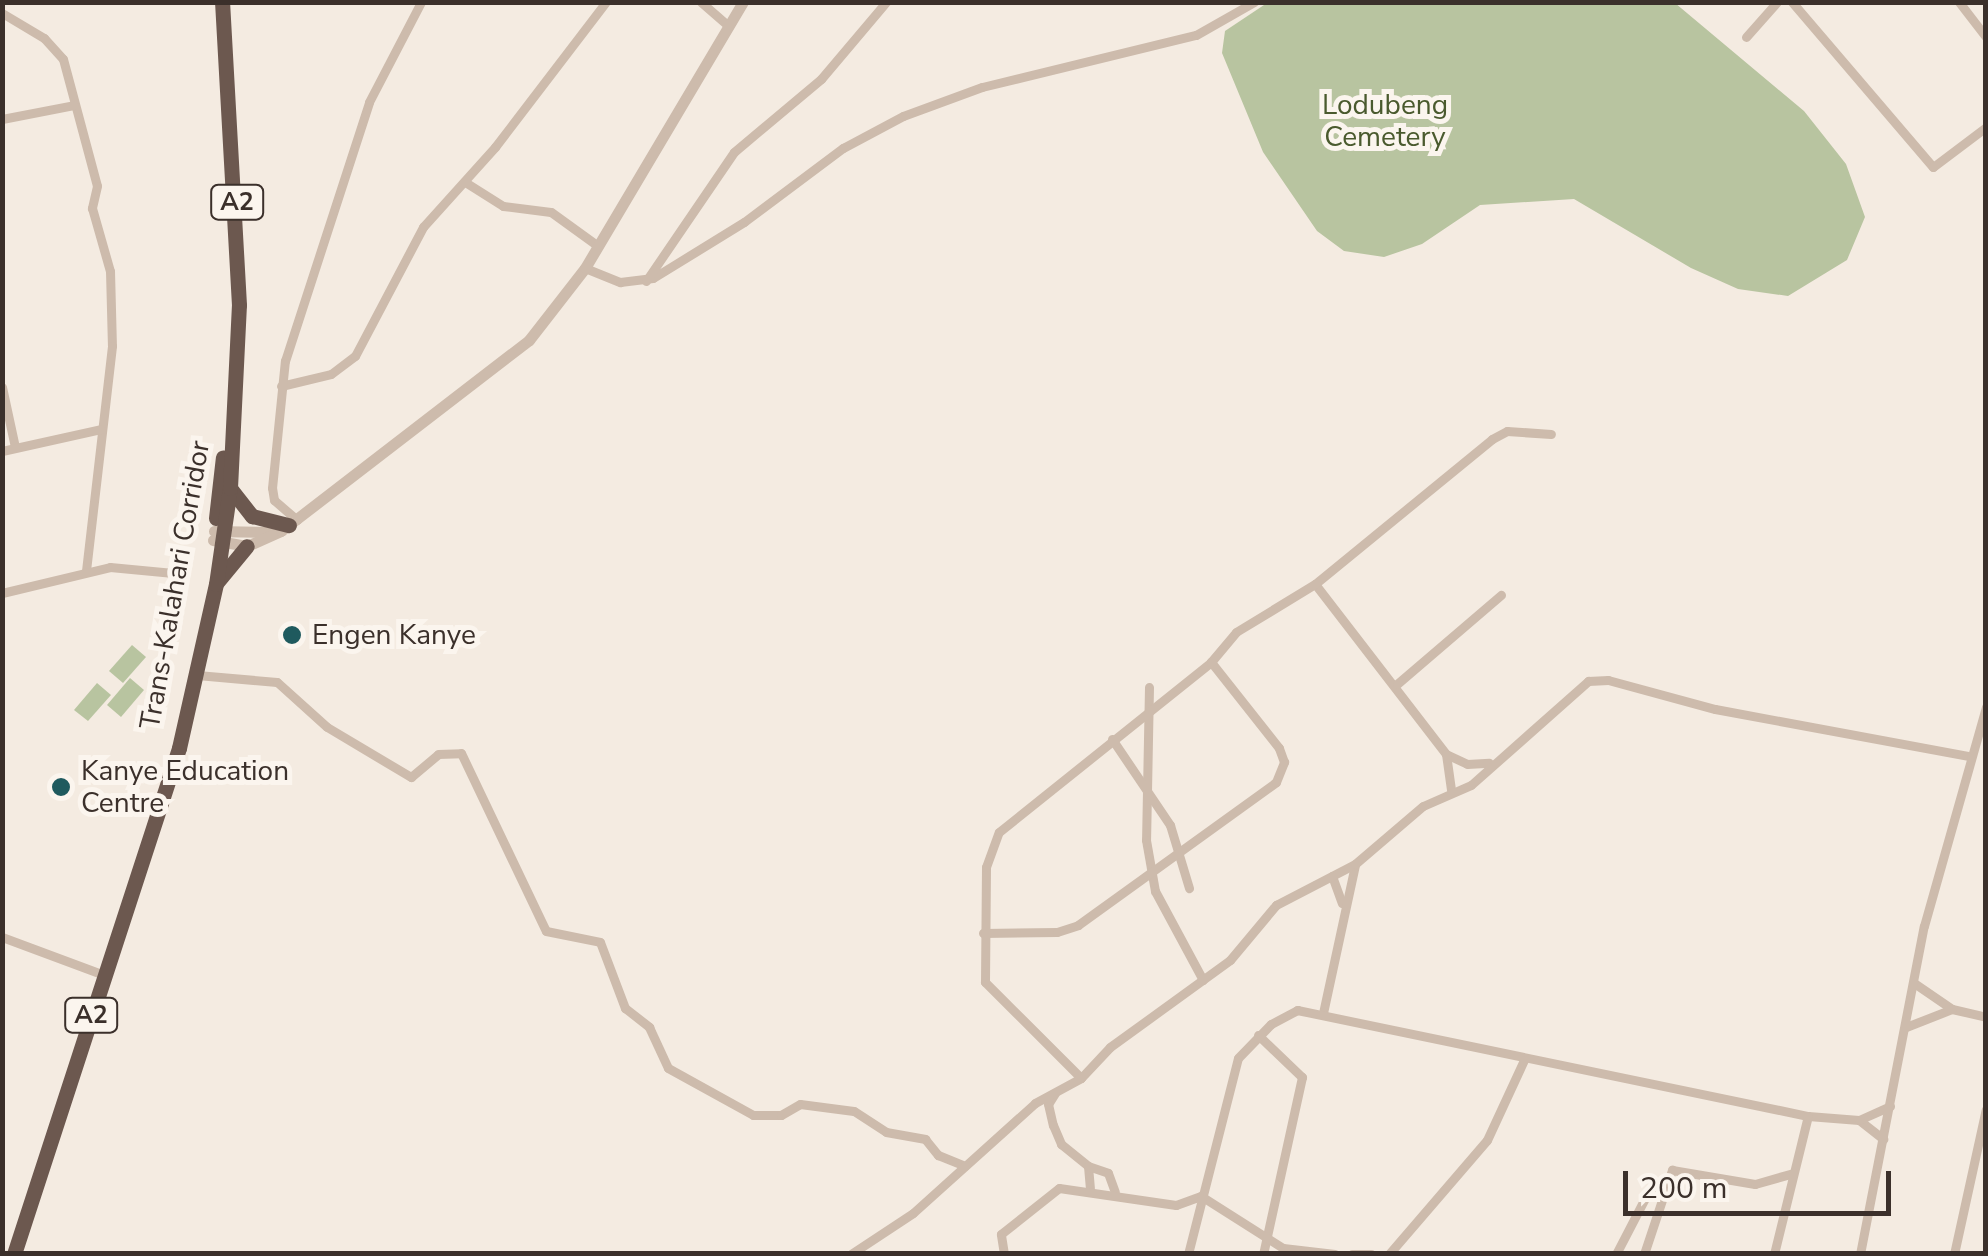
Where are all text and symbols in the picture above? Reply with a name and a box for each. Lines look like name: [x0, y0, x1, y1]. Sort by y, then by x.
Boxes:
park label: Lodubeng Cemetery: [1322, 88, 1448, 154]
road number: A2: [210, 182, 264, 222]
street label: Trans-Kalahari Corridor: [133, 438, 217, 732]
place label: Engen Kanye: [312, 618, 476, 652]
marker: Engen Kanye: [281, 624, 303, 646]
place label: Kanye Education Centre: [81, 754, 289, 820]
marker: Kanye Education Centre: [50, 776, 72, 798]
road number: A2: [64, 995, 118, 1035]
scale bar: [1628, 1151, 1896, 1213]
text: 200 m: [1640, 1168, 1727, 1209]

